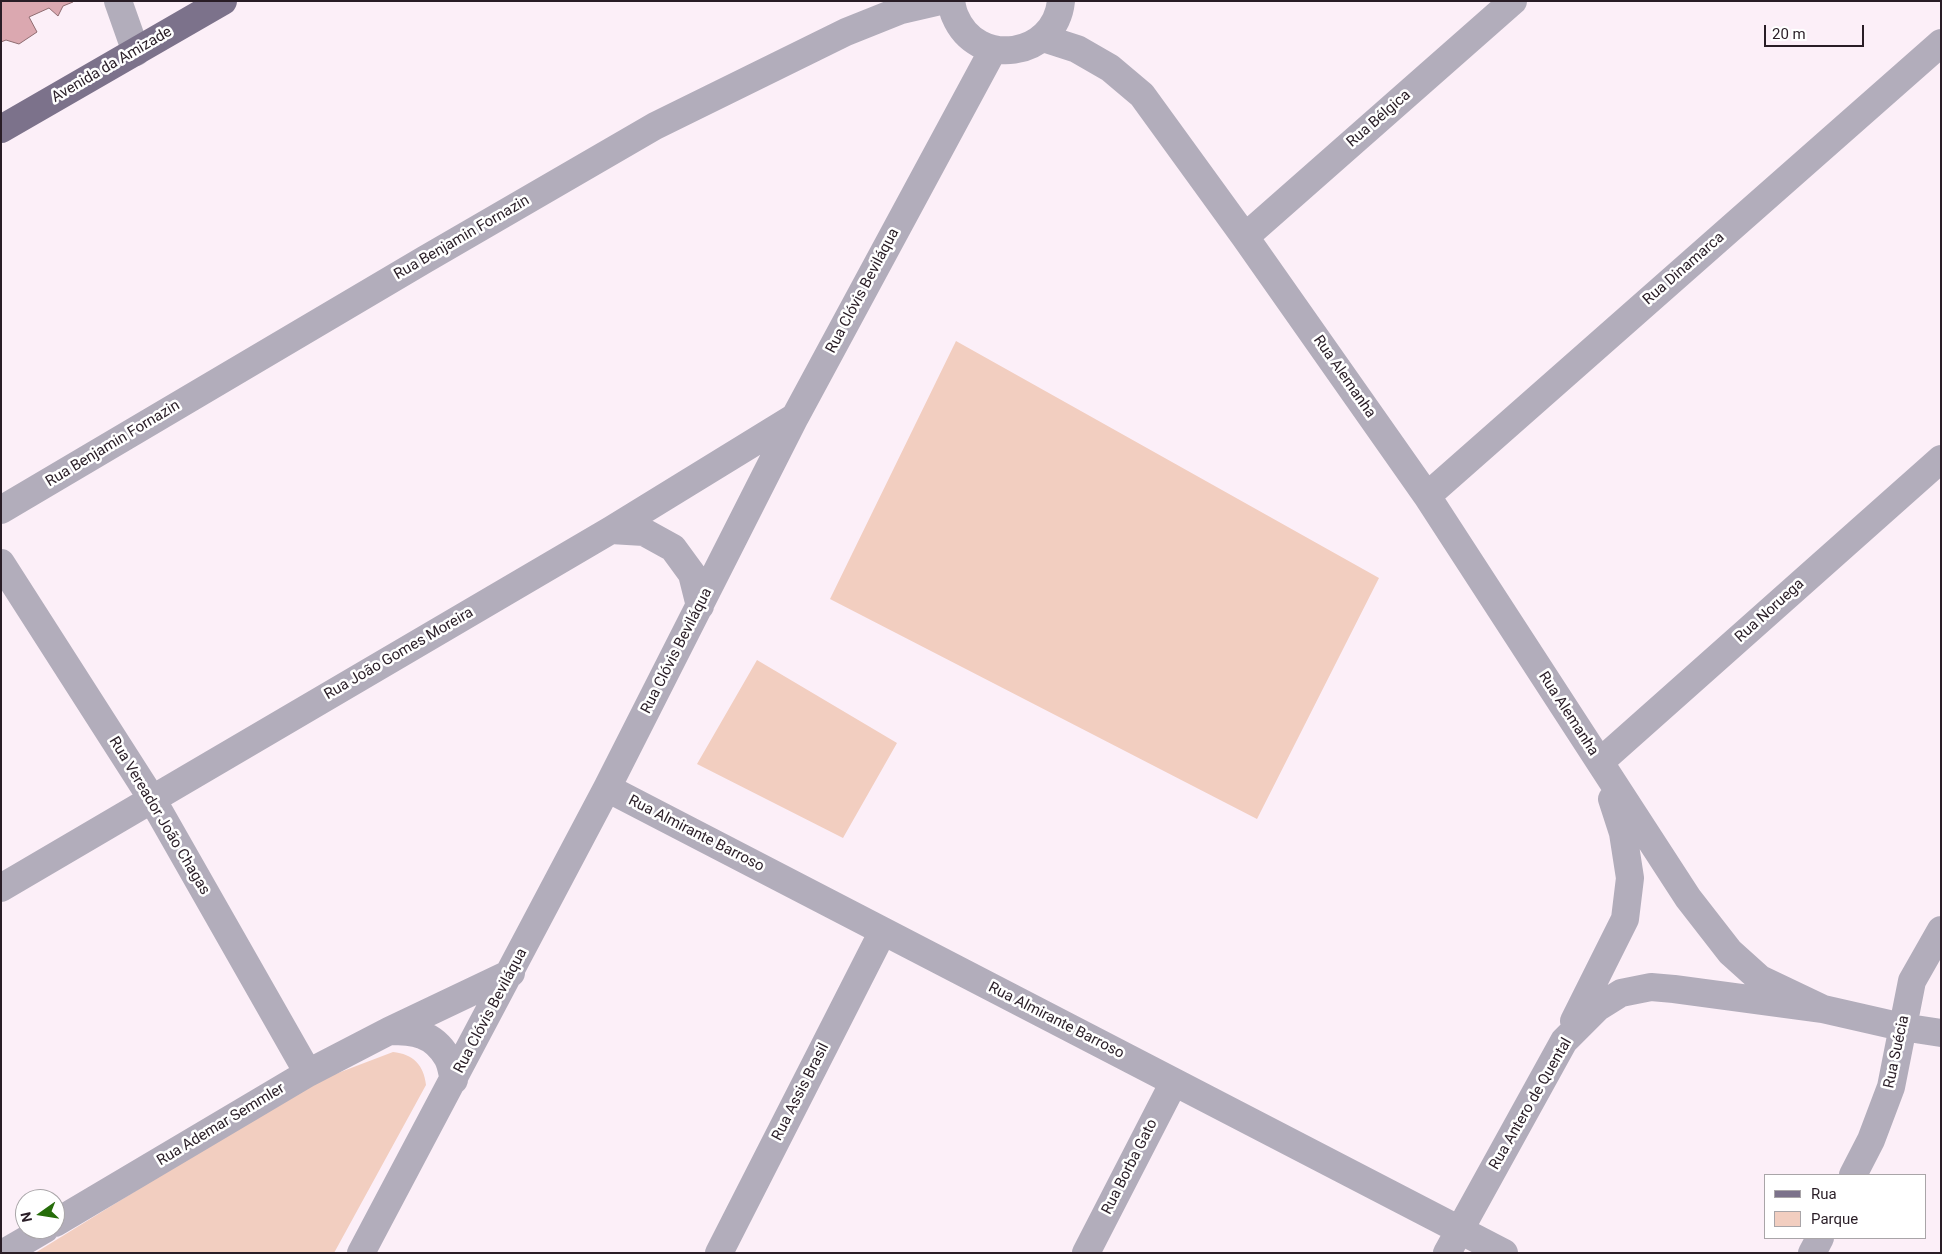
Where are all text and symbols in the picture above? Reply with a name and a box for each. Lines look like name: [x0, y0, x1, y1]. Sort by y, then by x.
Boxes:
scale bar: [1767, 15, 1867, 47]
street label: Avenida da Amizade: [49, 23, 175, 107]
text: 20 m: [1772, 25, 1806, 43]
street label: Rua Bélgica: [1344, 86, 1414, 152]
street label: Rua Benjamin Fornazin: [391, 192, 533, 284]
street label: Rua Clóvis Beviláqua: [823, 226, 903, 356]
street label: Rua Dinamarca: [1640, 229, 1728, 309]
street label: Rua Alemanha: [1309, 332, 1379, 422]
street label: Rua Benjamin Fornazin: [43, 397, 183, 491]
street label: Rua Noruega: [1732, 575, 1808, 647]
street label: Rua Clóvis Beviláqua: [638, 585, 716, 717]
street label: Rua João Gomes Moreira: [321, 604, 477, 704]
street label: Rua Alemanha: [1534, 669, 1602, 759]
street label: Rua Vereador João Chagas: [105, 734, 213, 898]
street label: Rua Almirante Barroso: [625, 792, 767, 876]
street label: Rua Clóvis Beviláqua: [451, 946, 531, 1076]
street label: Rua Almirante Barroso: [985, 979, 1127, 1063]
street label: Rua Suécia: [1880, 1014, 1914, 1090]
street label: Rua Antero de Quental: [1486, 1035, 1576, 1173]
street label: Rua Assis Brasil: [769, 1040, 833, 1144]
street label: Rua Ademar Semmler: [154, 1080, 288, 1170]
street label: Rua Borba Gato: [1098, 1116, 1162, 1218]
legend: [1764, 1174, 1927, 1239]
text: Rua: [1811, 1185, 1837, 1203]
north arrow: [15, 1189, 65, 1239]
text: Parque: [1811, 1210, 1858, 1228]
text: N: [17, 1211, 35, 1224]

